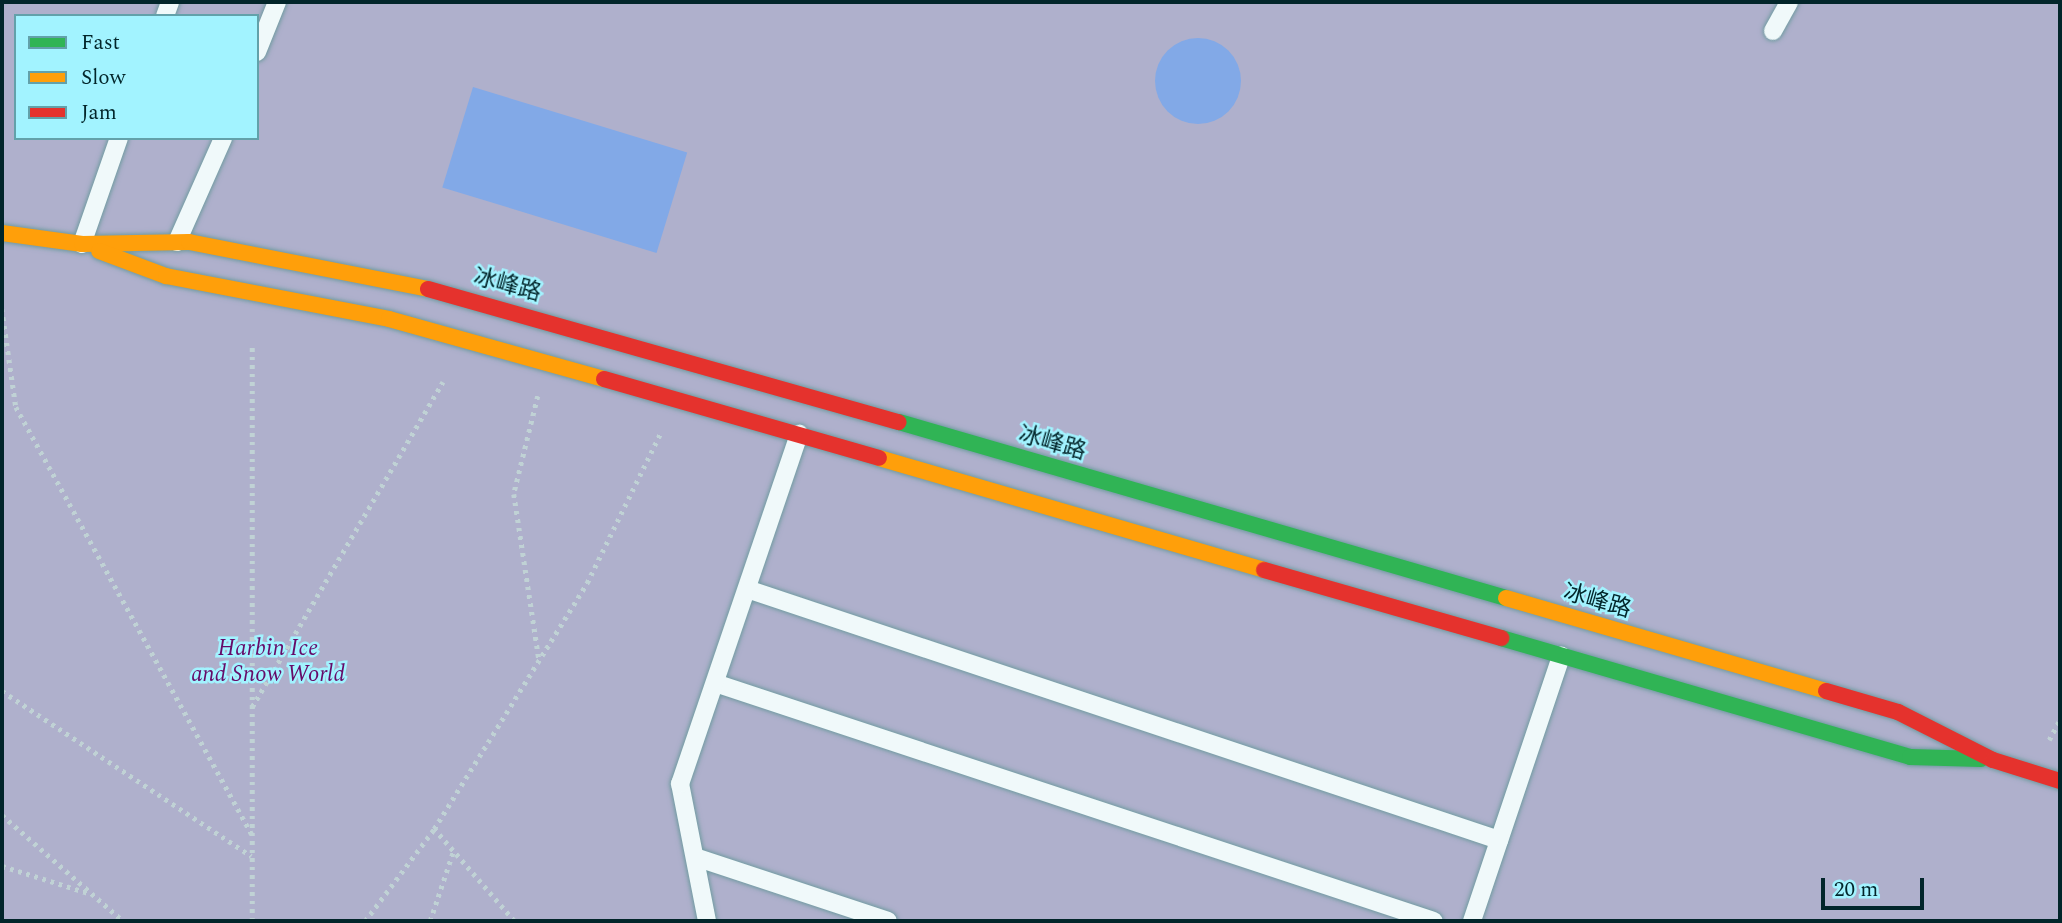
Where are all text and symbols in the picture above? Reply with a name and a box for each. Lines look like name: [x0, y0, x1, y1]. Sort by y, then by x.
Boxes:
legend: [14, 14, 259, 140]
text: Fast: [81, 27, 120, 59]
text: Slow: [81, 62, 125, 94]
text: Jam: [81, 97, 117, 129]
street label: 冰峰路: [470, 264, 544, 308]
street label: 冰峰路: [1015, 421, 1089, 467]
street label: 冰峰路: [1560, 579, 1634, 625]
park label: Harbin Ice and Snow World: [191, 635, 345, 689]
scale bar: [1824, 864, 1927, 908]
text: 20 m: [1834, 874, 1878, 906]

